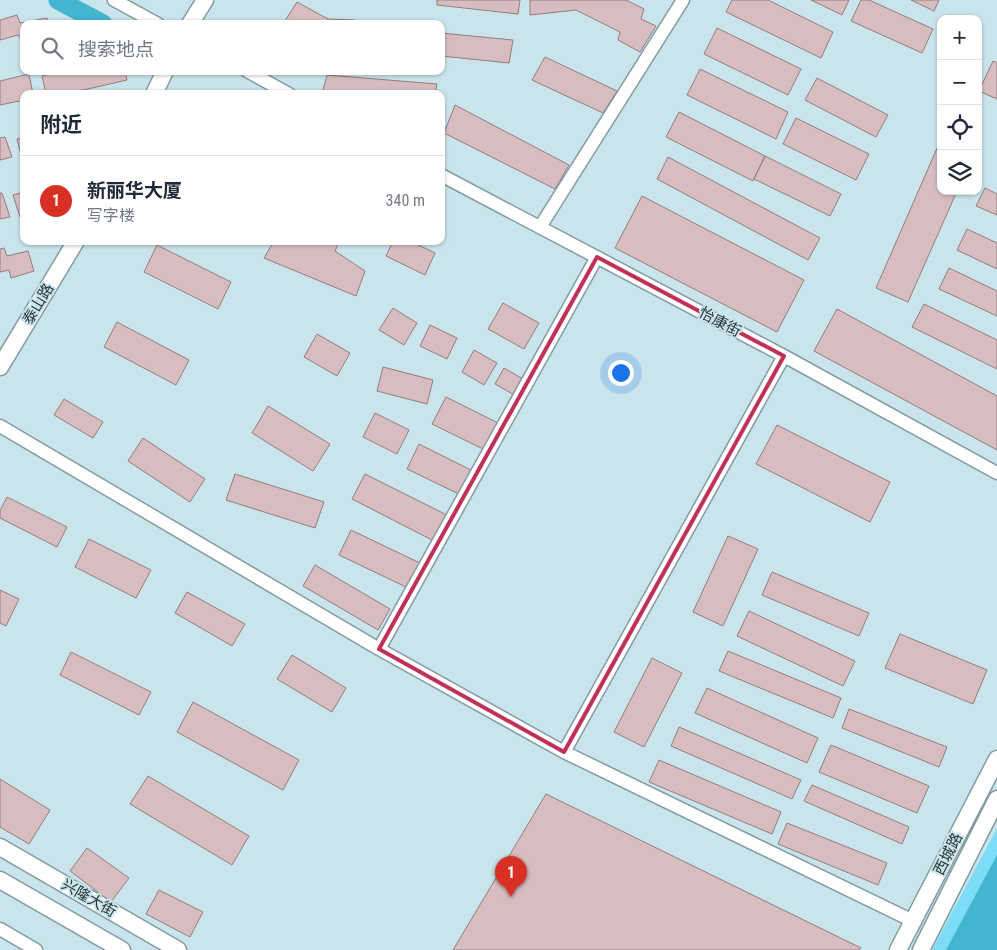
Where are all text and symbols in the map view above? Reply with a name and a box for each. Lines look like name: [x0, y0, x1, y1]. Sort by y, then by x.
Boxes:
map controls: [937, 15, 982, 195]
button: +: [937, 15, 982, 60]
search box: [20, 20, 445, 75]
icon: search: [38, 34, 66, 62]
text: 搜索地点: [78, 38, 154, 61]
button: −: [937, 60, 982, 105]
button: locate: [937, 105, 982, 150]
text: 附近: [40, 113, 82, 137]
button: layers: [937, 150, 982, 195]
text: 新丽华大厦: [87, 179, 182, 202]
text: 1: [52, 191, 60, 210]
text: 340 m: [386, 191, 425, 210]
text: 写字楼: [87, 206, 135, 225]
street label: 泰山路: [19, 280, 57, 328]
street label: 怡康街: [696, 303, 744, 341]
your location: [608, 360, 634, 386]
street label: 西城路: [930, 830, 966, 878]
pin: 1: [495, 856, 527, 897]
street label: 兴隆大街: [59, 875, 119, 921]

